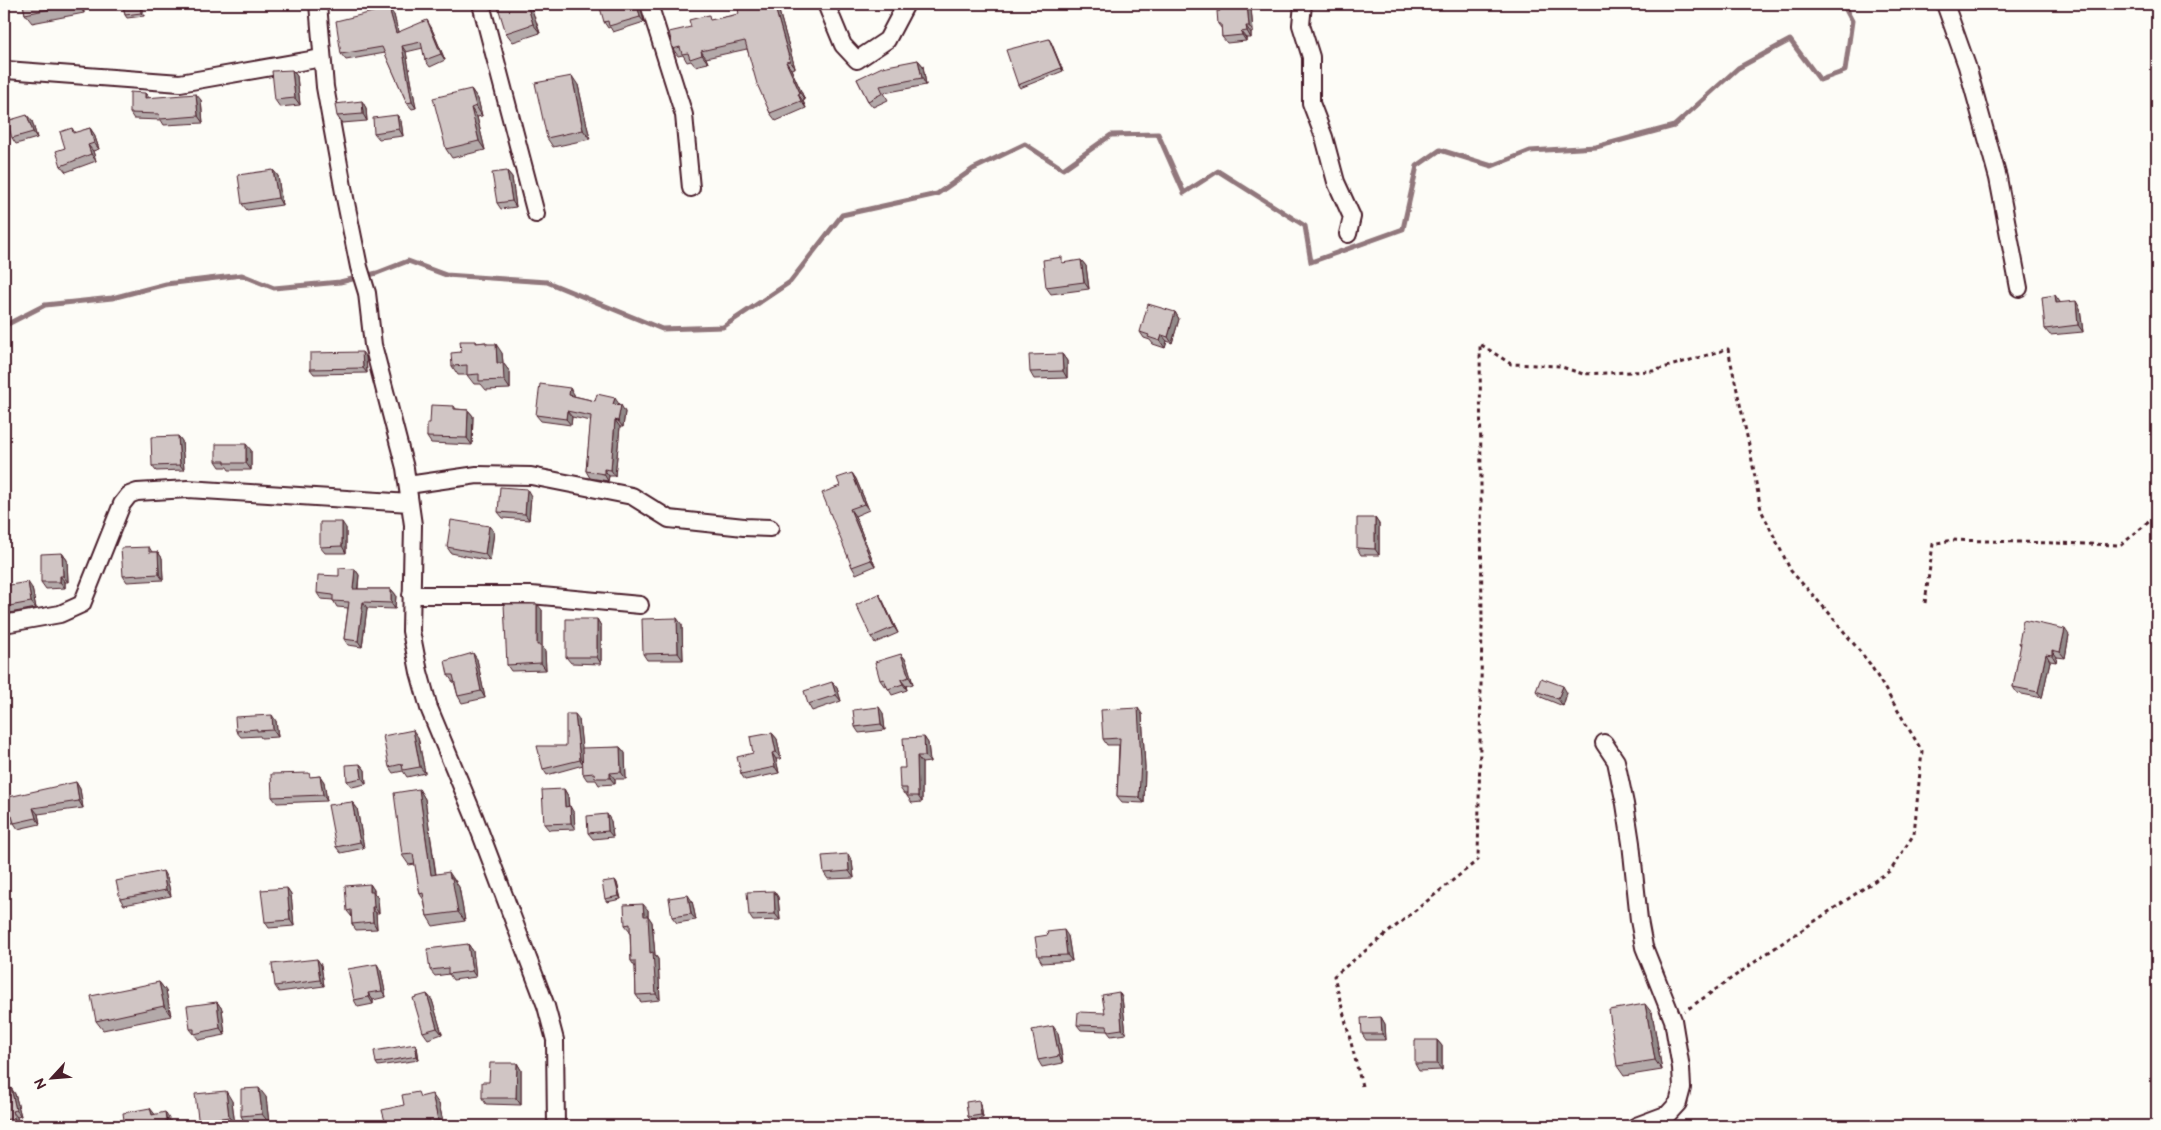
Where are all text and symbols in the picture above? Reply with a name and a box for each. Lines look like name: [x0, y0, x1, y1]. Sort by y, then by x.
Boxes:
north arrow: [28, 1052, 78, 1102]
text: N: [31, 1075, 51, 1092]

